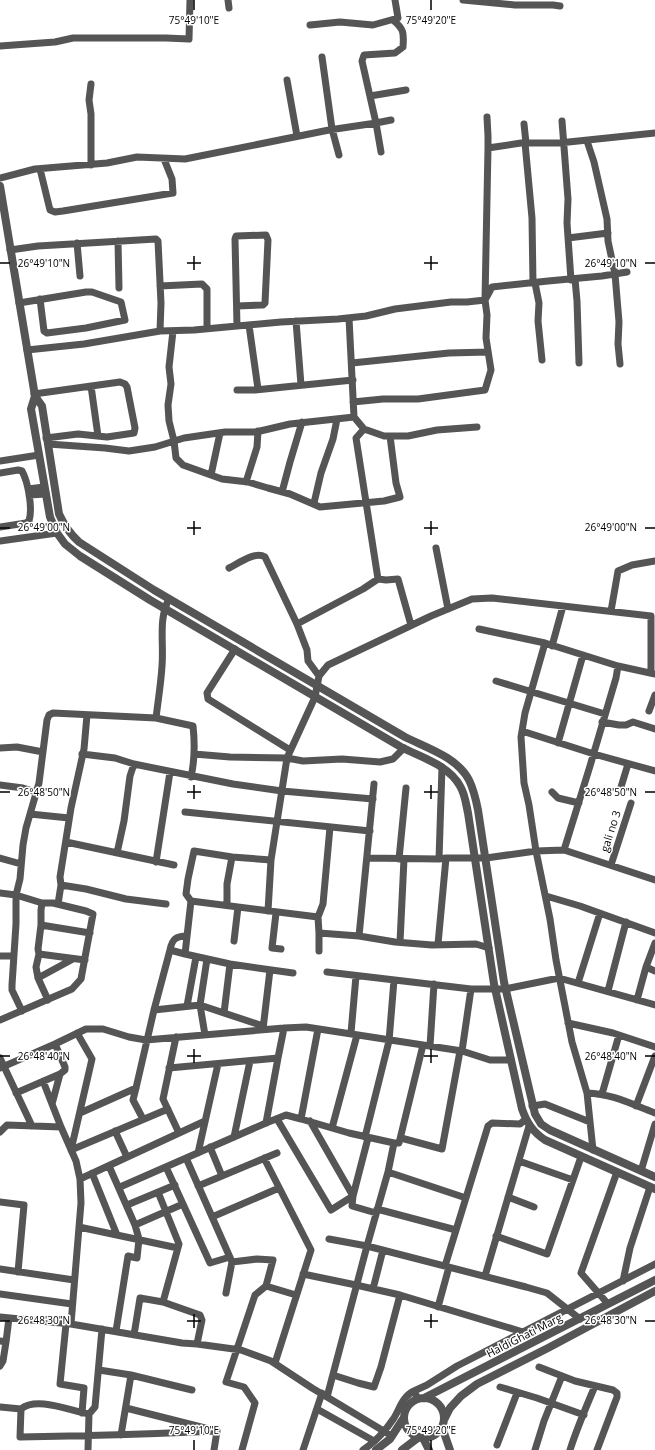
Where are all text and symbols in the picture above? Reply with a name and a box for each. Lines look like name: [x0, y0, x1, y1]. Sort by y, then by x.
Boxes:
text: 75°49'10"E: [169, 13, 219, 27]
text: 75°49'20"E: [406, 13, 456, 27]
text: 26°49'10"N: [18, 256, 70, 270]
text: 26°49'10"N: [585, 256, 637, 270]
text: 26°49'00"N: [18, 520, 70, 534]
text: 26°49'00"N: [585, 520, 637, 534]
text: 26°48'50"N: [18, 785, 70, 799]
text: 26°48'50"N: [585, 785, 637, 799]
street label: gali no 3: [596, 808, 624, 854]
text: 26°48'40"N: [18, 1049, 70, 1063]
text: 26°48'40"N: [585, 1049, 637, 1063]
street label: HaldiGhati Marg: [483, 1309, 565, 1361]
text: 26°48'30"N: [18, 1313, 70, 1327]
text: 26°48'30"N: [585, 1313, 637, 1327]
text: 75°49'10"E: [169, 1423, 219, 1437]
text: 75°49'20"E: [406, 1423, 456, 1437]

